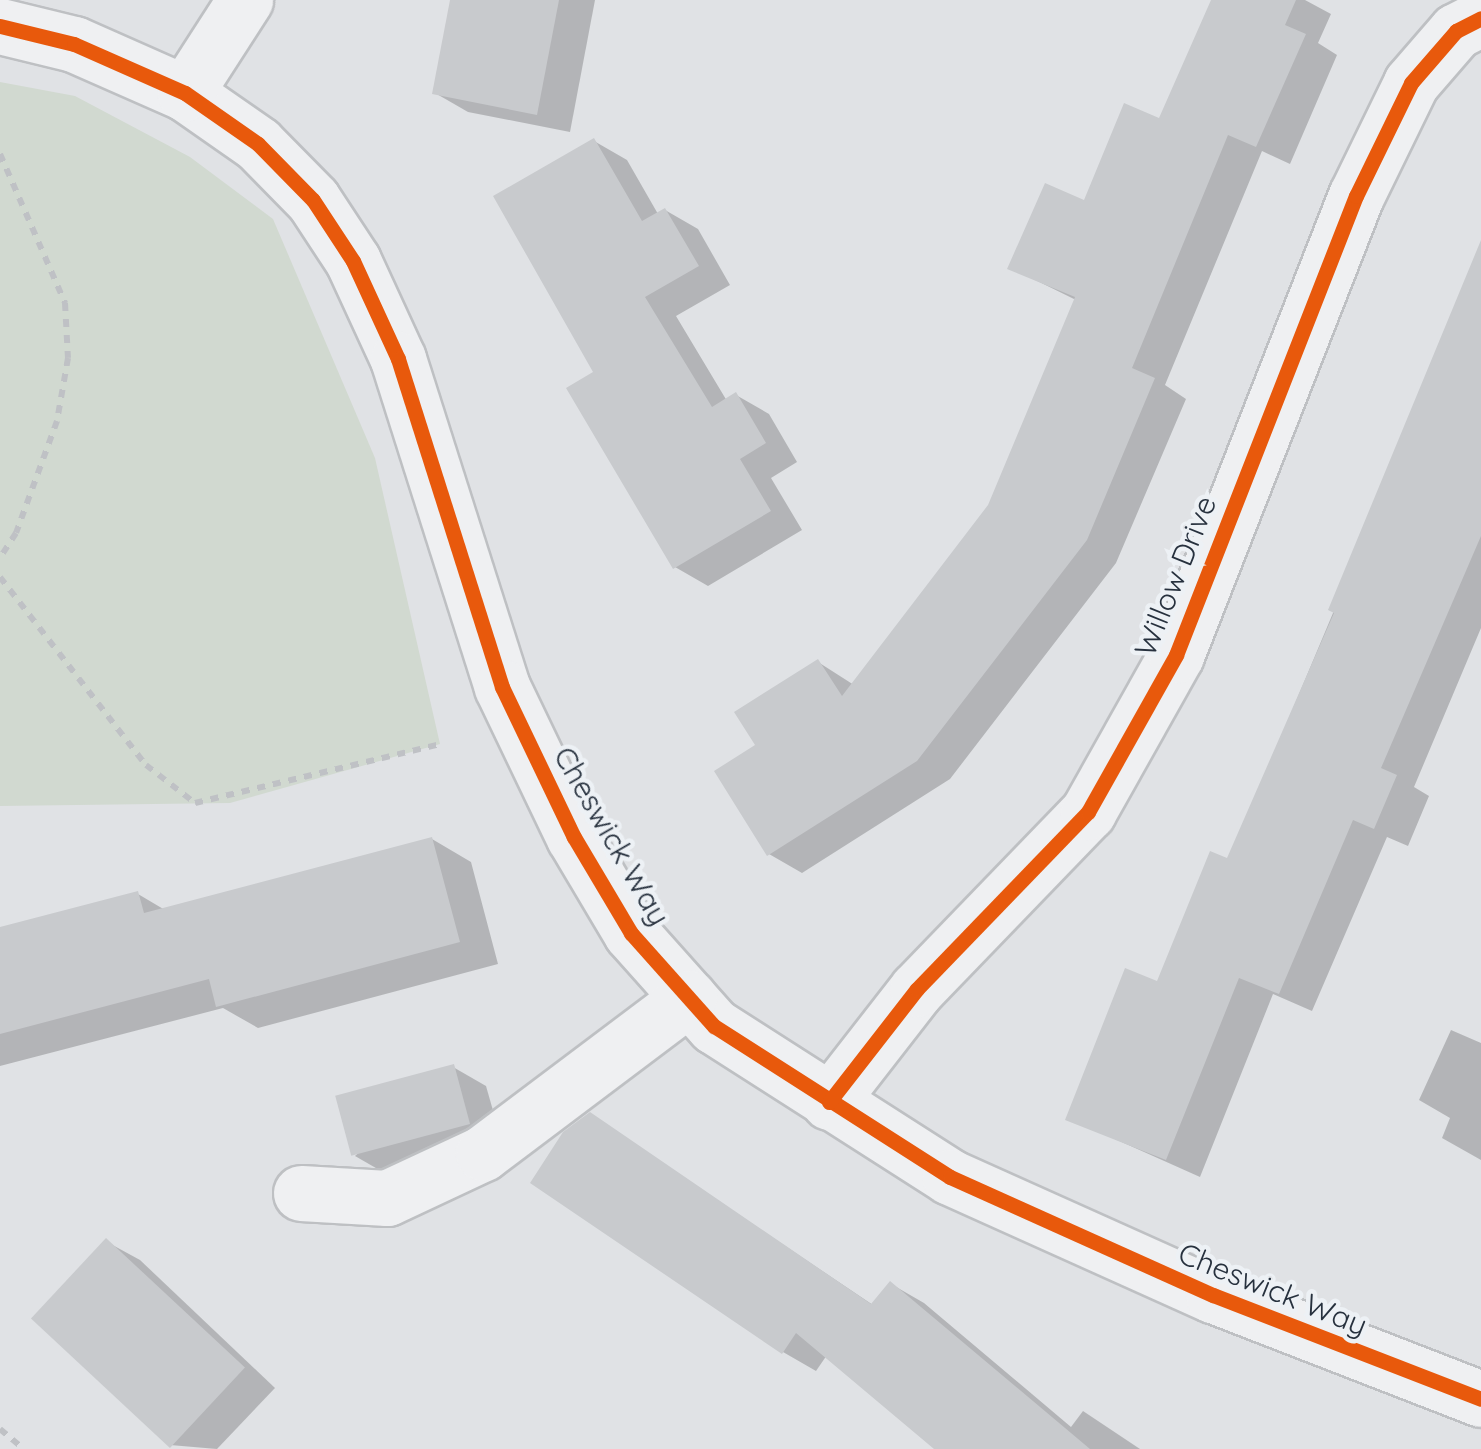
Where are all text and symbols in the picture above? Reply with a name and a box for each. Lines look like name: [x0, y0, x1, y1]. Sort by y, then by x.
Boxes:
street label: Willow Drive: [1126, 490, 1224, 662]
street label: Cheswick Way: [546, 740, 678, 932]
street label: Cheswick Way: [1173, 1235, 1373, 1343]

